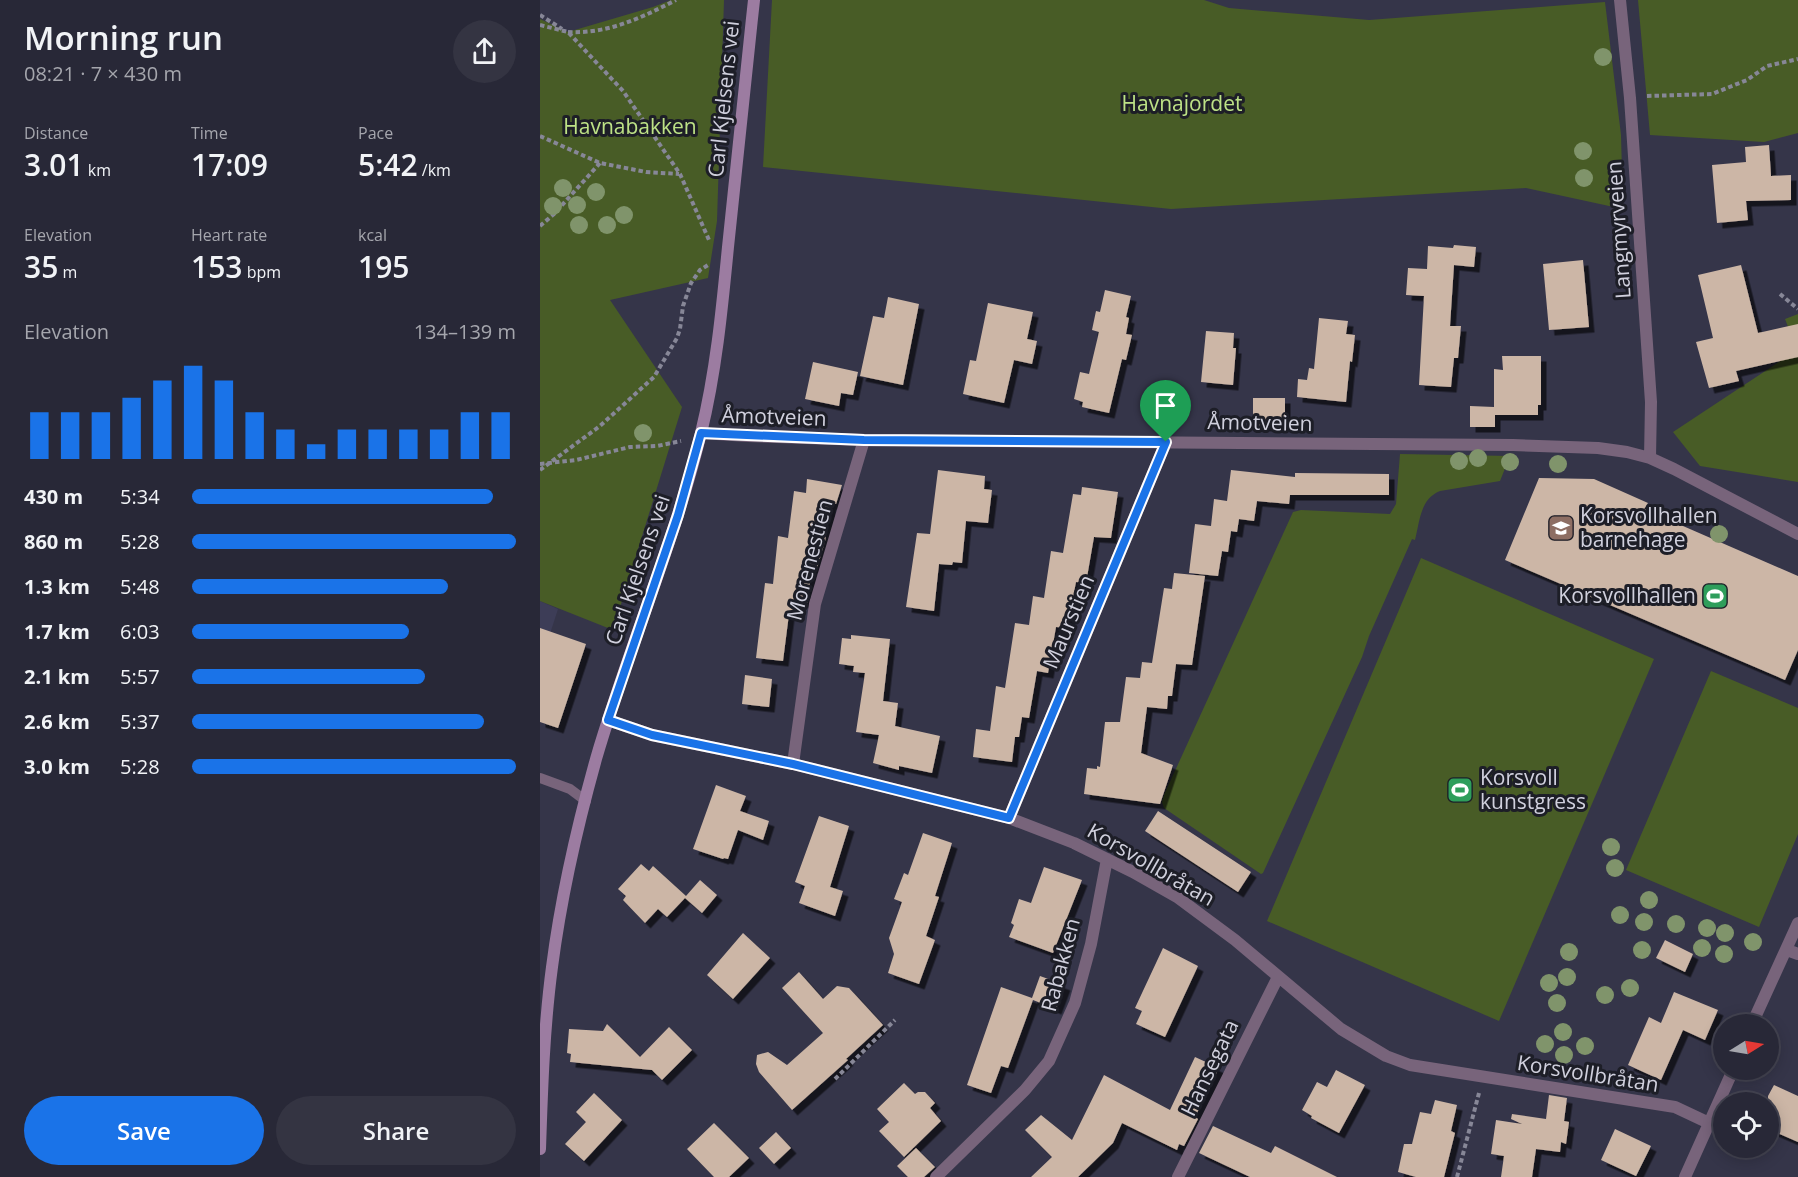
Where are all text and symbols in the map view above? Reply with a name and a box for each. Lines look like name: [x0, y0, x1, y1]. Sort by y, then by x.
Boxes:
text: Morning run: [24, 15, 223, 60]
street label: Carl Kjelsens vei: [701, 19, 745, 179]
button: share: [453, 20, 516, 83]
text: 08:21 · 7 × 430 m: [24, 60, 182, 87]
park label: Havnajordet: [1122, 89, 1242, 117]
park label: Havnabakken: [563, 112, 697, 140]
text: Distance: [24, 122, 88, 144]
text: Time: [191, 122, 228, 144]
text: Pace: [358, 122, 393, 144]
text: 3.01: [24, 144, 84, 185]
text: 17:09: [191, 144, 268, 185]
text: 5:42: [358, 144, 418, 185]
text: km: [84, 159, 111, 181]
text: /km: [418, 159, 451, 181]
street label: Langmyrveien: [1599, 160, 1637, 300]
text: Elevation: [24, 224, 92, 246]
text: Heart rate: [191, 224, 267, 246]
text: kcal: [358, 224, 387, 246]
text: 35: [24, 246, 58, 287]
text: 153: [191, 246, 242, 287]
text: 195: [358, 246, 409, 287]
text: m: [58, 261, 77, 283]
text: bpm: [242, 261, 281, 283]
text: Elevation: [24, 318, 109, 345]
text: 134–139 m: [414, 318, 516, 345]
pin: [1140, 380, 1191, 442]
icon: arrive: [1149, 389, 1182, 422]
street label: Åmotveien: [721, 400, 827, 432]
street label: Åmotveien: [1207, 407, 1313, 437]
text: 430 m: [24, 483, 83, 510]
text: 5:34: [120, 483, 160, 510]
street label: Carl Kjelsens vei: [598, 491, 676, 649]
street label: Morenestien: [779, 496, 839, 623]
place label: Korsvollhallen barnehage: [1580, 501, 1718, 553]
school or university icon: Korsvollhallen barnehage: [1546, 513, 1576, 543]
text: 860 m: [24, 528, 83, 555]
text: 5:28: [120, 528, 160, 555]
street label: Maurstien: [1036, 570, 1100, 673]
text: 1.3 km: [24, 573, 90, 600]
text: 5:48: [120, 573, 160, 600]
place label: Korsvollhallen: [1558, 581, 1696, 609]
sports icon: Korsvollhallen: [1700, 581, 1730, 611]
text: 1.7 km: [24, 618, 90, 645]
text: 6:03: [120, 618, 160, 645]
text: 2.1 km: [24, 663, 90, 690]
text: 5:57: [120, 663, 160, 690]
text: 2.6 km: [24, 708, 90, 735]
text: 5:37: [120, 708, 160, 735]
text: 3.0 km: [24, 753, 90, 780]
text: 5:28: [120, 753, 160, 780]
place label: Korsvoll kunstgress: [1480, 763, 1586, 815]
sports icon: Korsvoll kunstgress: [1445, 775, 1475, 805]
street label: Korsvollbråtan: [1083, 816, 1220, 912]
street label: Rabakken: [1034, 915, 1086, 1015]
north arrow: [1713, 1014, 1779, 1080]
map controls: [1713, 1014, 1779, 1158]
street label: Hansegata: [1174, 1015, 1244, 1120]
street label: Korsvollbråtan: [1515, 1048, 1661, 1098]
button: locate: [1713, 1092, 1779, 1158]
button: Save: [24, 1096, 264, 1165]
button: Share: [276, 1096, 516, 1165]

